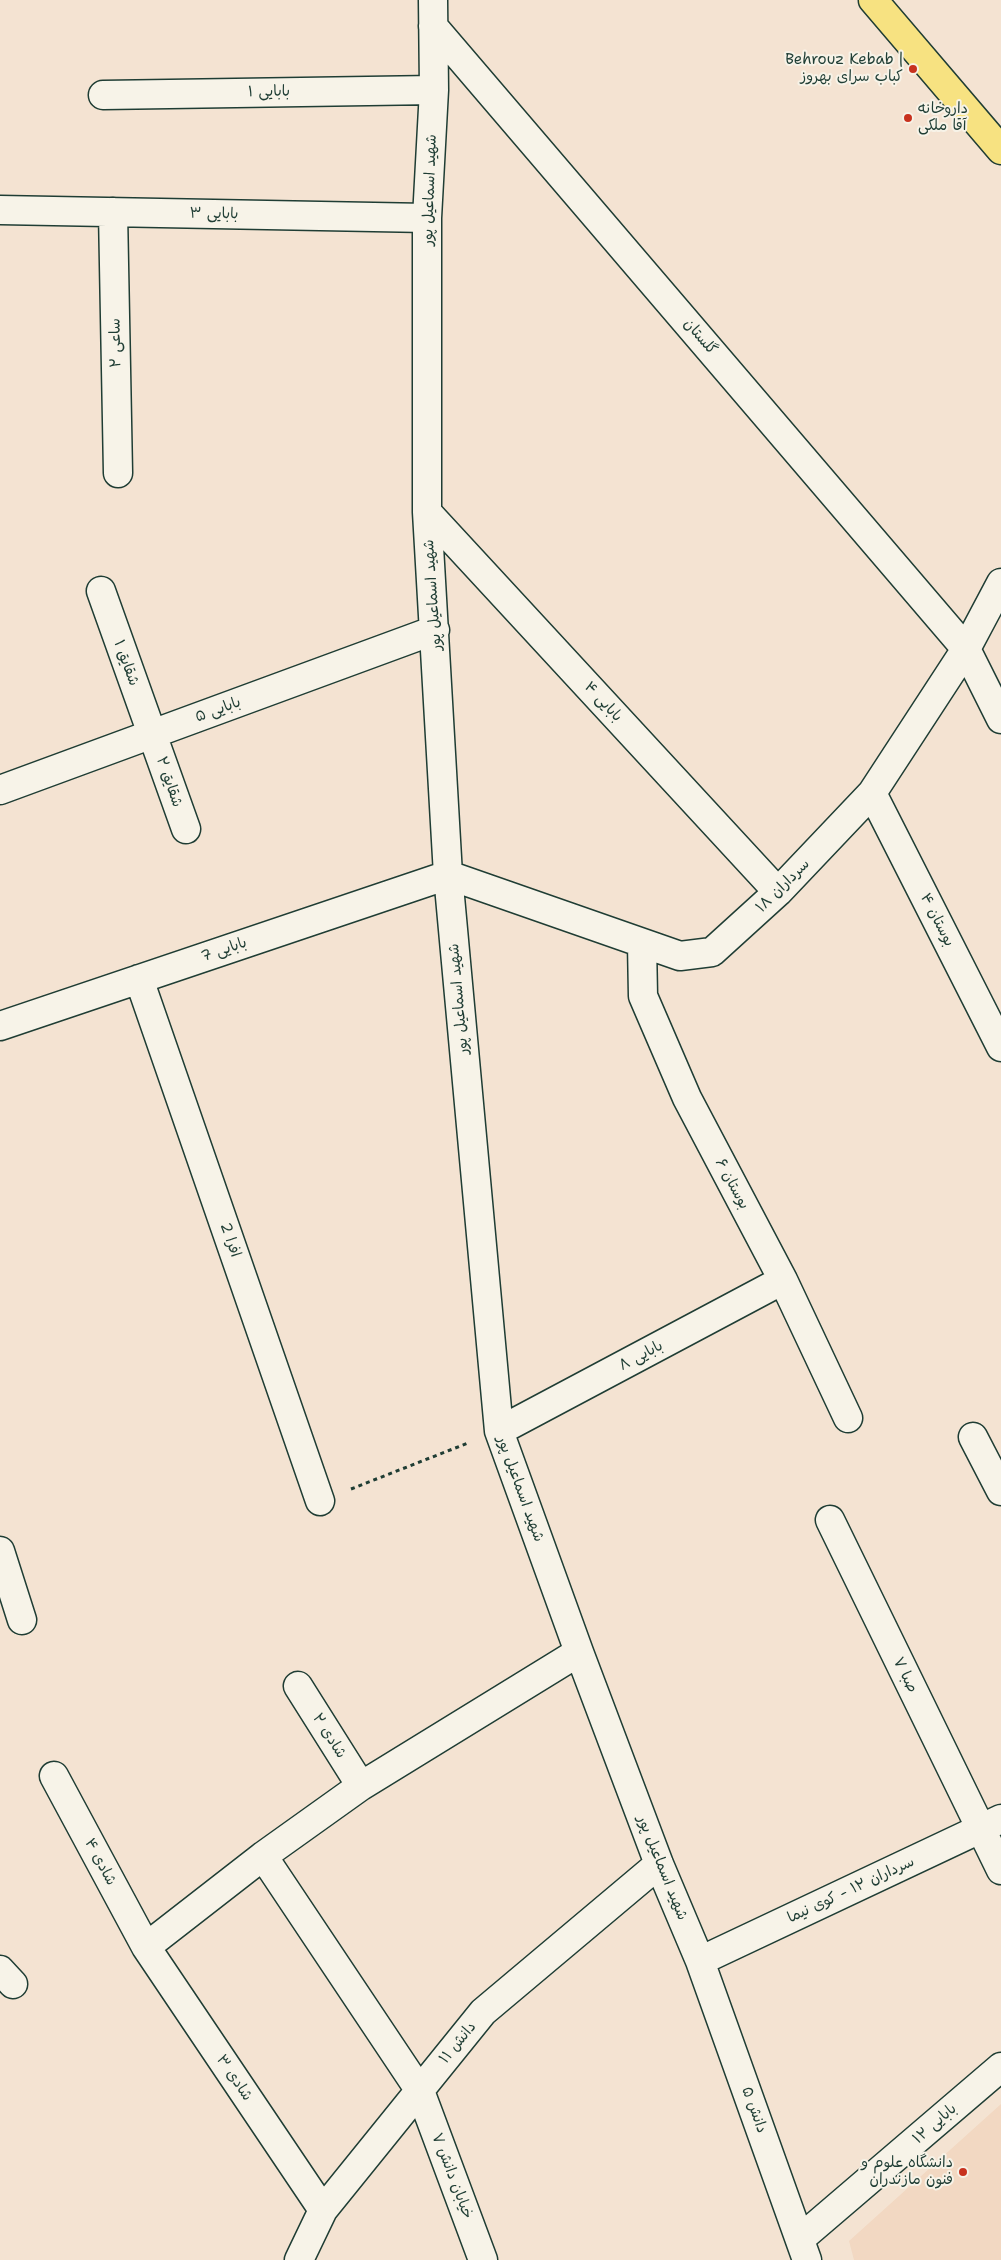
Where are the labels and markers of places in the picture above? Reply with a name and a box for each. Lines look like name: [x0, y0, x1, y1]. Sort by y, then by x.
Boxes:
place label: Behrouz Kebab | کباب سرای بهروز: [785, 51, 903, 86]
marker: Behrouz Kebab | کباب سرای بهروز: [907, 63, 919, 75]
place label: داروخانه آقا ملکی: [918, 100, 968, 135]
marker: داروخانه آقا ملکی: [902, 112, 914, 124]
place label: دانشگاه علوم و فنون مازندران: [861, 2154, 953, 2189]
marker: دانشگاه علوم و فنون مازندران: [957, 2166, 969, 2178]

